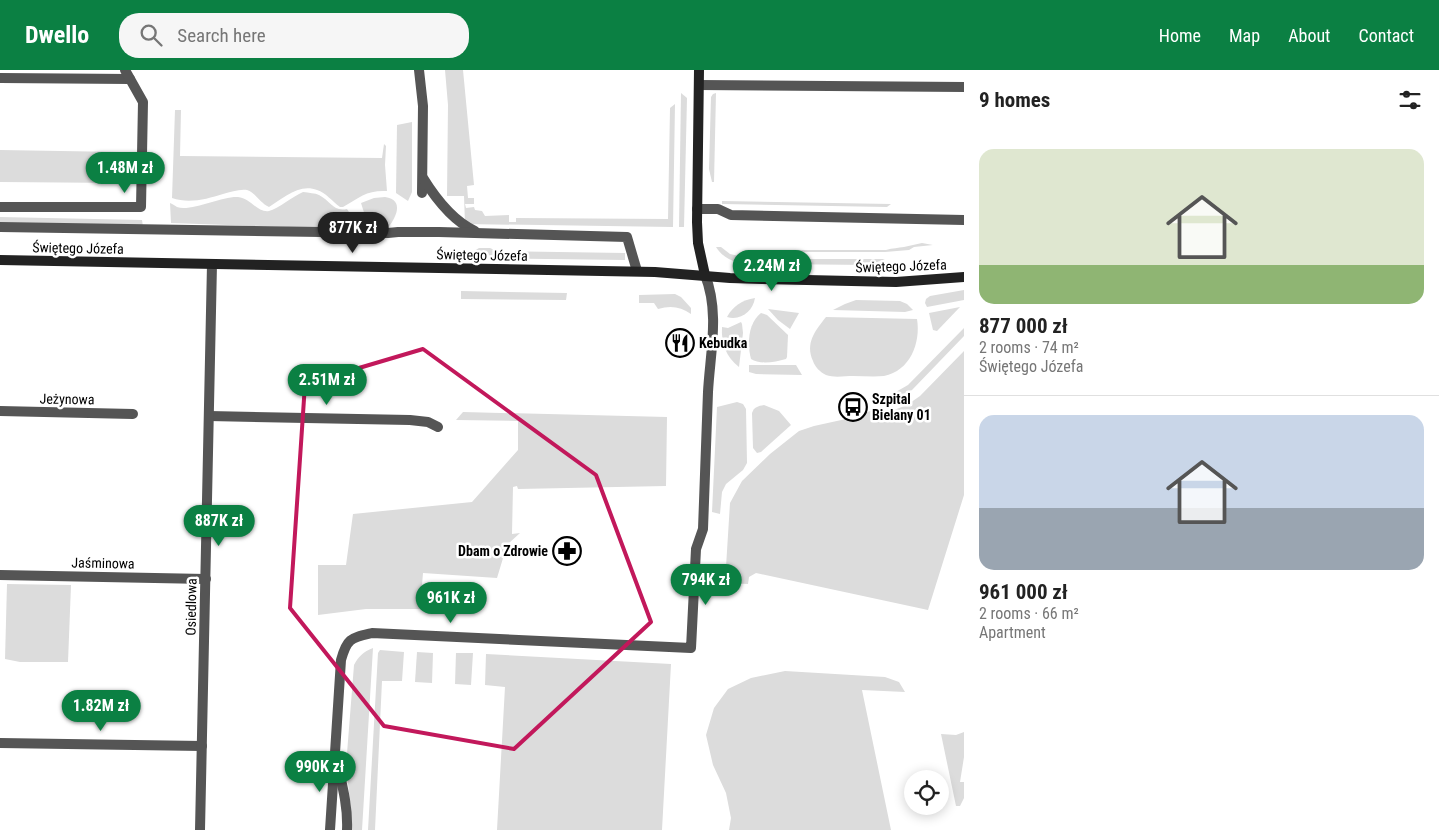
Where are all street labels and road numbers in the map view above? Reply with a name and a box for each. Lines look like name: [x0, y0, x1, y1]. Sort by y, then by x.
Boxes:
street label: Świętego Józefa: [32, 238, 124, 257]
street label: Świętego Józefa: [436, 245, 528, 264]
street label: Świętego Józefa: [855, 255, 947, 276]
street label: Jeżynowa: [39, 391, 95, 407]
street label: Jaśminowa: [71, 554, 135, 572]
street label: Osiedlowa: [182, 578, 200, 636]

